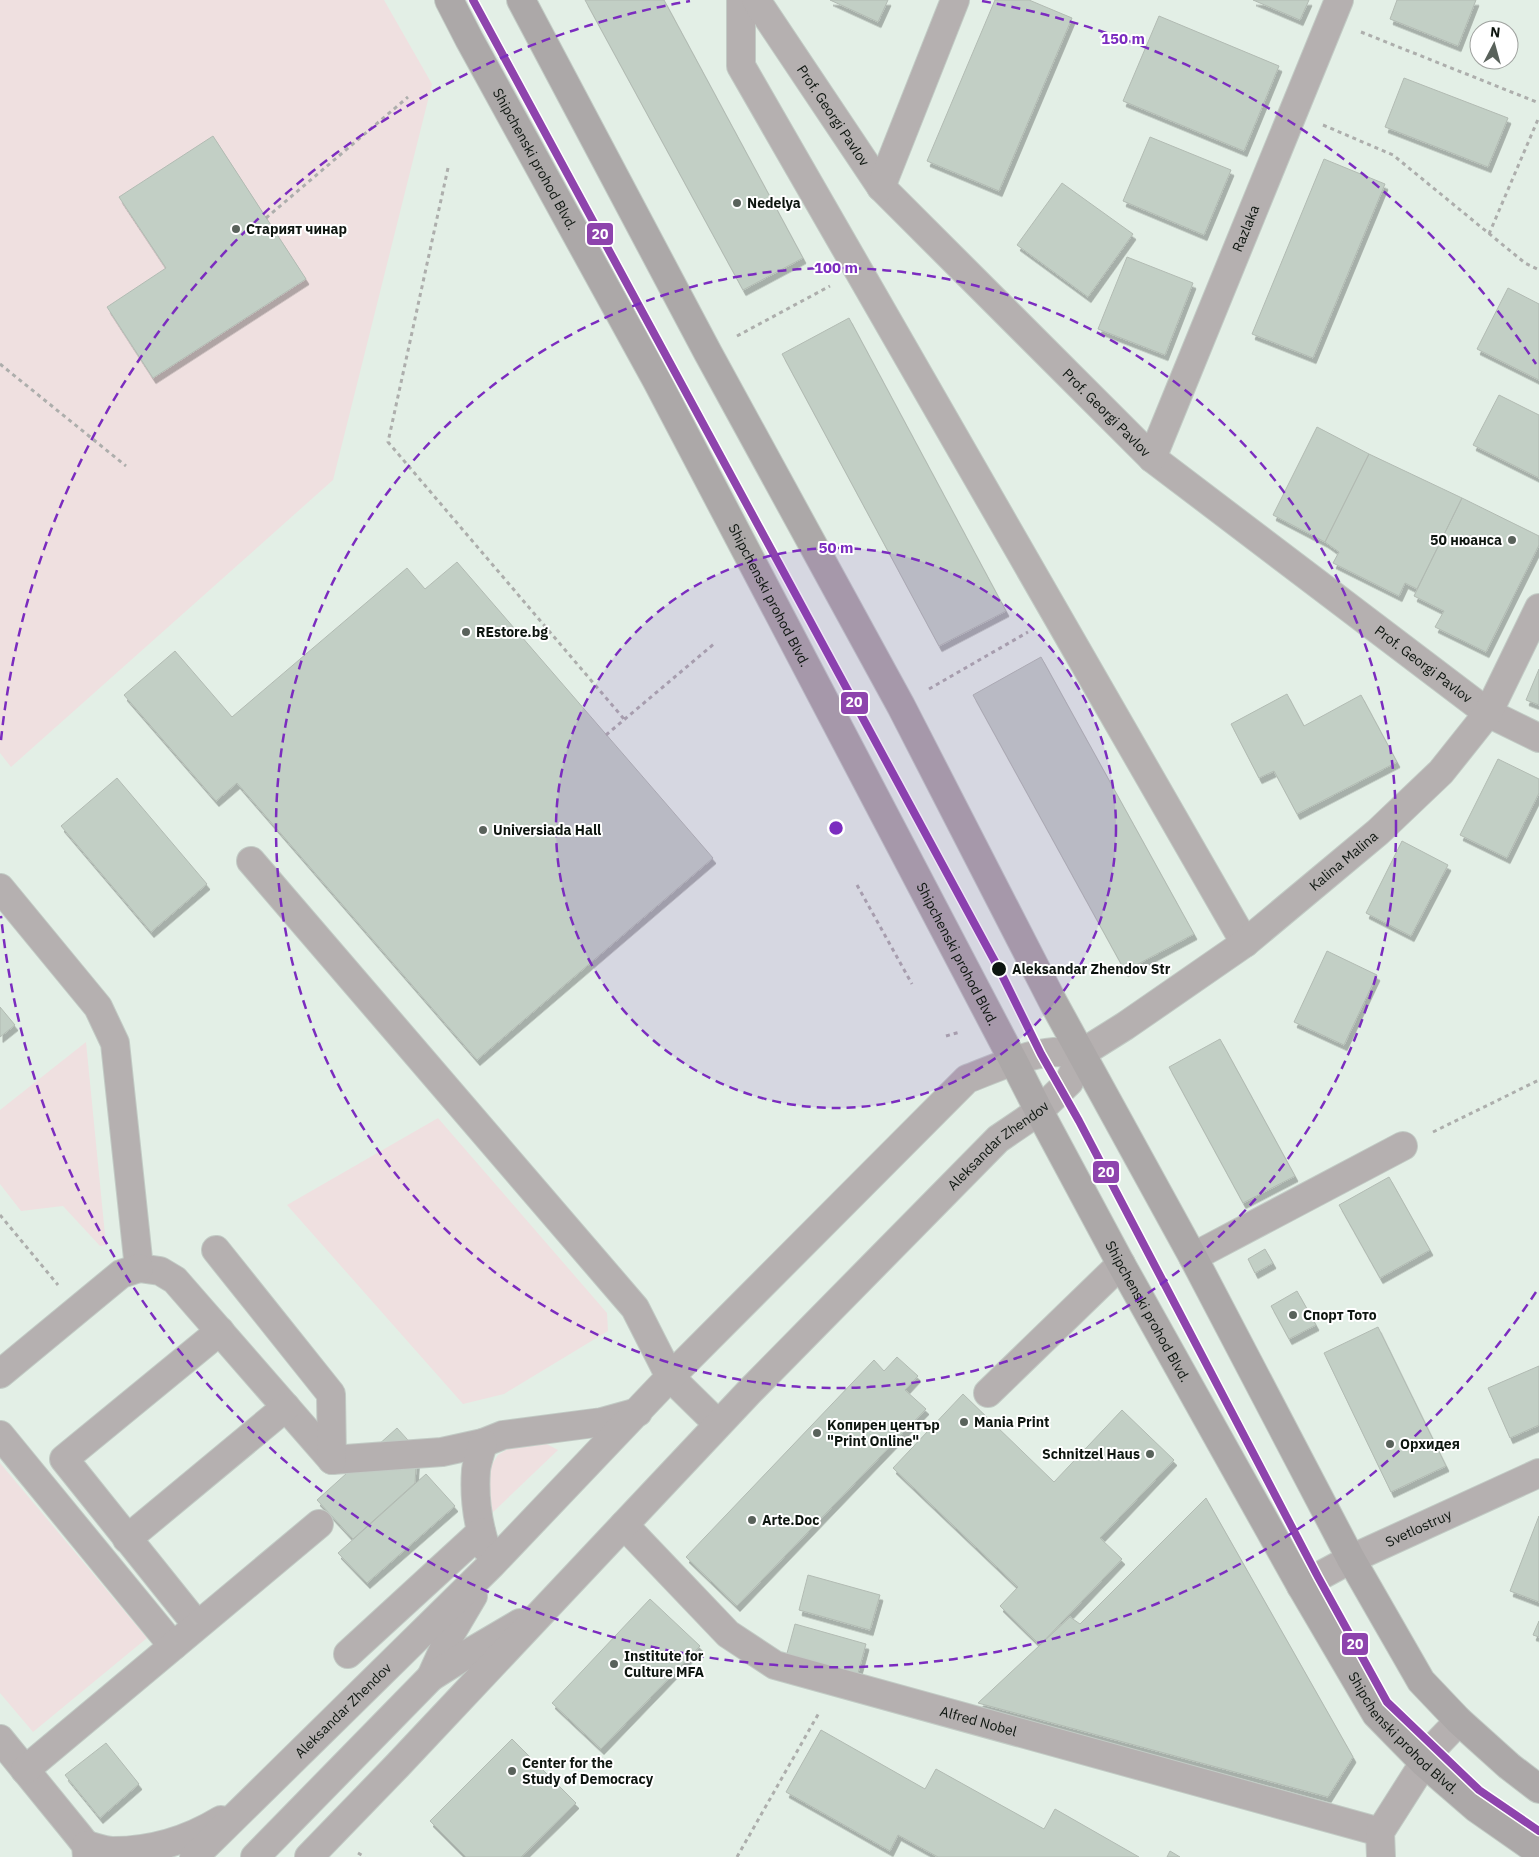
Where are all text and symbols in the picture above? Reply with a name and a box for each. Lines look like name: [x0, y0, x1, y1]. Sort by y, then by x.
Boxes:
north arrow: [1469, 20, 1519, 70]
text: N: [1489, 23, 1501, 42]
text: 150 m: [1101, 29, 1145, 48]
street label: Prof. Georgi Pavlov: [793, 62, 874, 170]
street label: Shipchenski prohod Blvd.: [489, 85, 581, 233]
place label: Nedelya: [747, 194, 801, 212]
marker: Nedelya: [731, 197, 743, 209]
street label: Razlaka: [1228, 202, 1264, 254]
place label: Старият чинар: [246, 220, 347, 238]
line badge: 20: [586, 222, 614, 246]
marker: Старият чинар: [230, 223, 242, 235]
text: 20: [592, 225, 608, 243]
text: 100 m: [814, 258, 858, 277]
street label: Prof. Georgi Pavlov: [1059, 365, 1155, 461]
street label: Shipchenski prohod Blvd.: [724, 521, 814, 670]
place label: 50 нюанса: [1430, 531, 1502, 549]
marker: 50 нюанса: [1506, 534, 1518, 546]
text: 50 m: [819, 538, 853, 557]
street label: Prof. Georgi Pavlov: [1371, 621, 1476, 707]
place label: REstore.bg: [476, 623, 548, 641]
marker: REstore.bg: [460, 626, 472, 638]
line badge: 20: [840, 691, 869, 715]
text: 20: [846, 693, 862, 711]
centre of rings: [827, 819, 845, 837]
place label: Universiada Hall: [493, 821, 601, 839]
marker: Universiada Hall: [477, 824, 489, 836]
street label: Kalina Malina: [1306, 827, 1382, 895]
street label: Shipchenski prohod Blvd.: [912, 879, 1002, 1029]
marker: Aleksandar Zhendov Str: [990, 960, 1008, 978]
place label: Aleksandar Zhendov Str: [1012, 960, 1171, 978]
street label: Aleksandar Zhendov: [944, 1097, 1053, 1194]
line badge: 20: [1092, 1160, 1120, 1184]
text: 20: [1098, 1163, 1114, 1181]
street label: Shipchenski prohod Blvd.: [1101, 1238, 1194, 1385]
place label: Спорт Тото: [1303, 1306, 1377, 1324]
marker: Спорт Тото: [1287, 1309, 1299, 1321]
place label: Mania Print: [974, 1413, 1049, 1431]
place label: Kопирен център "Print Online": [827, 1416, 940, 1450]
marker: Mania Print: [958, 1416, 970, 1428]
marker: Kопирен център "Print Online": [811, 1427, 823, 1439]
place label: Орхидея: [1400, 1435, 1460, 1453]
marker: Орхидея: [1384, 1438, 1396, 1450]
place label: Schnitzel Haus: [1042, 1445, 1140, 1463]
marker: Schnitzel Haus: [1144, 1448, 1156, 1460]
street label: Svetlostruy: [1382, 1505, 1454, 1551]
place label: Arte.Doc: [762, 1511, 820, 1529]
marker: Arte.Doc: [746, 1514, 758, 1526]
line badge: 20: [1341, 1632, 1369, 1656]
text: 20: [1347, 1635, 1363, 1653]
place label: Institute for Culture MFA: [624, 1647, 705, 1681]
marker: Institute for Culture MFA: [608, 1658, 620, 1670]
street label: Aleksandar Zhendov: [291, 1659, 395, 1762]
street label: Shipchenski prohod Blvd.: [1344, 1669, 1463, 1798]
street label: Alfred Nobel: [938, 1702, 1019, 1740]
place label: Center for the Study of Democracy: [522, 1754, 654, 1788]
marker: Center for the Study of Democracy: [506, 1765, 518, 1777]

